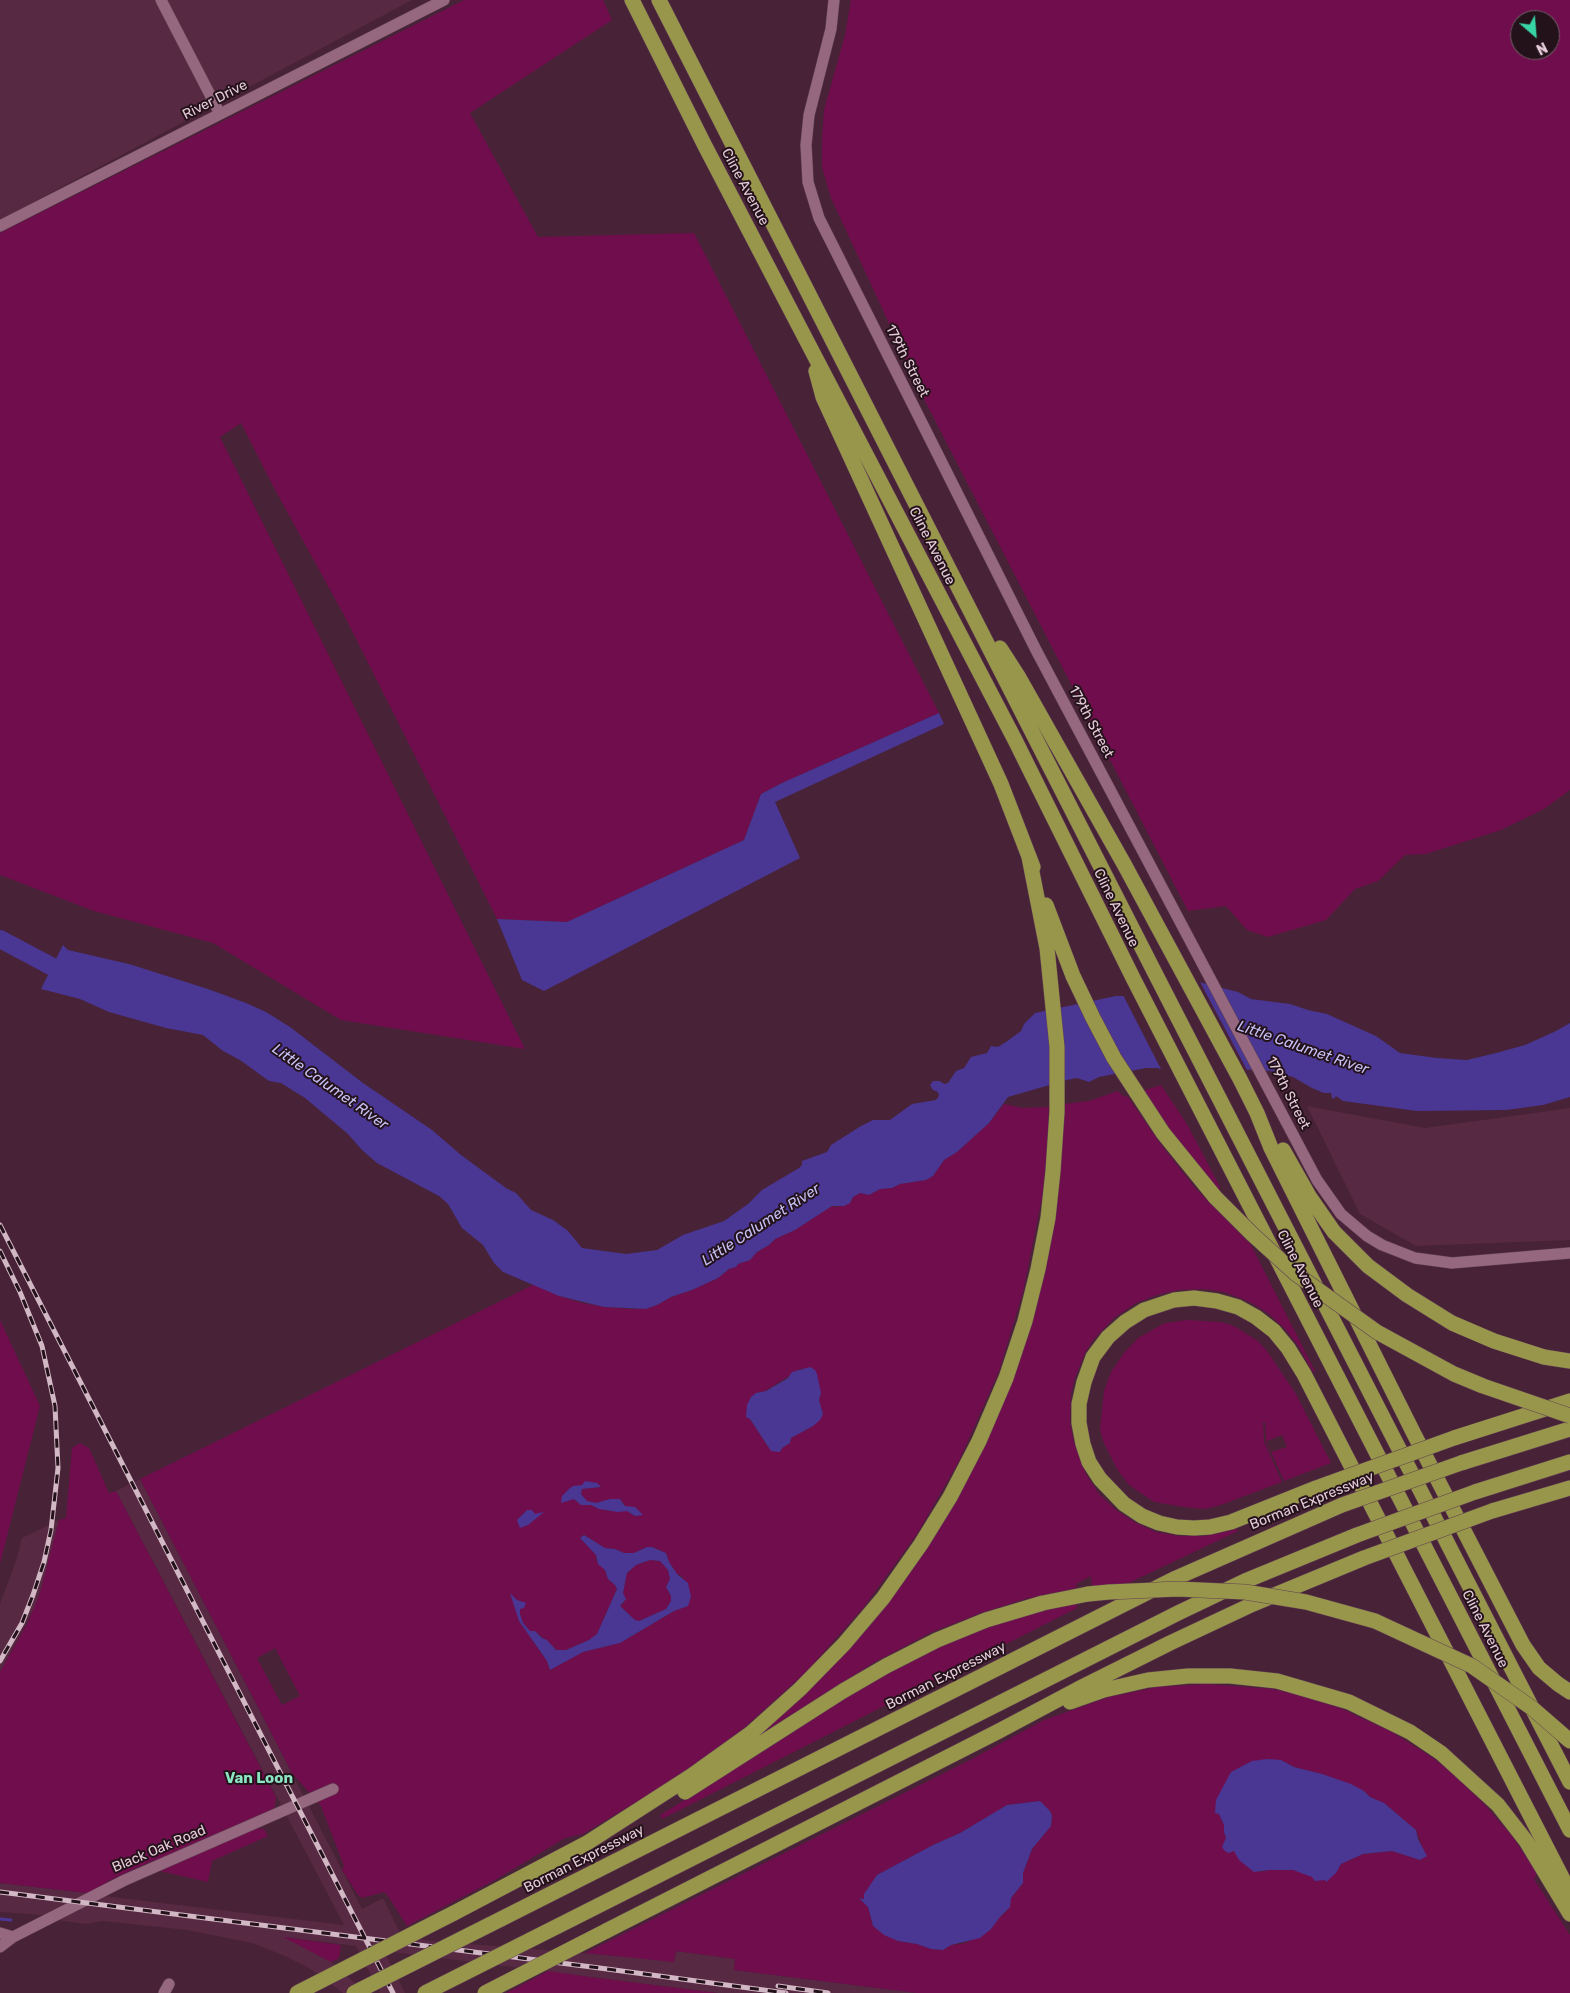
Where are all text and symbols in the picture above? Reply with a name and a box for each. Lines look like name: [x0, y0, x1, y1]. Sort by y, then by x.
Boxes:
north arrow: [1510, 10, 1560, 60]
text: N: [1533, 38, 1550, 58]
street label: River Drive: [180, 77, 250, 123]
street label: Cline Avenue: [718, 146, 772, 228]
street label: 179th Street: [881, 322, 933, 400]
street label: Cline Avenue: [905, 504, 959, 588]
street label: 179th Street: [1065, 683, 1117, 761]
street label: Cline Avenue: [1090, 866, 1142, 950]
water label: Little Calumet River: [1235, 1017, 1371, 1079]
water label: Little Calumet River: [269, 1040, 391, 1134]
street label: 179th Street: [1262, 1054, 1314, 1132]
water label: Little Calumet River: [698, 1180, 824, 1270]
street label: Cline Avenue: [1273, 1227, 1327, 1311]
street label: Borman Expressway: [1247, 1468, 1377, 1534]
street label: Cline Avenue: [1458, 1587, 1512, 1671]
street label: Borman Expressway: [883, 1638, 1009, 1714]
district label: Van Loon: [225, 1770, 293, 1788]
street label: Borman Expressway: [521, 1821, 647, 1897]
street label: Black Oak Road: [110, 1822, 208, 1876]

